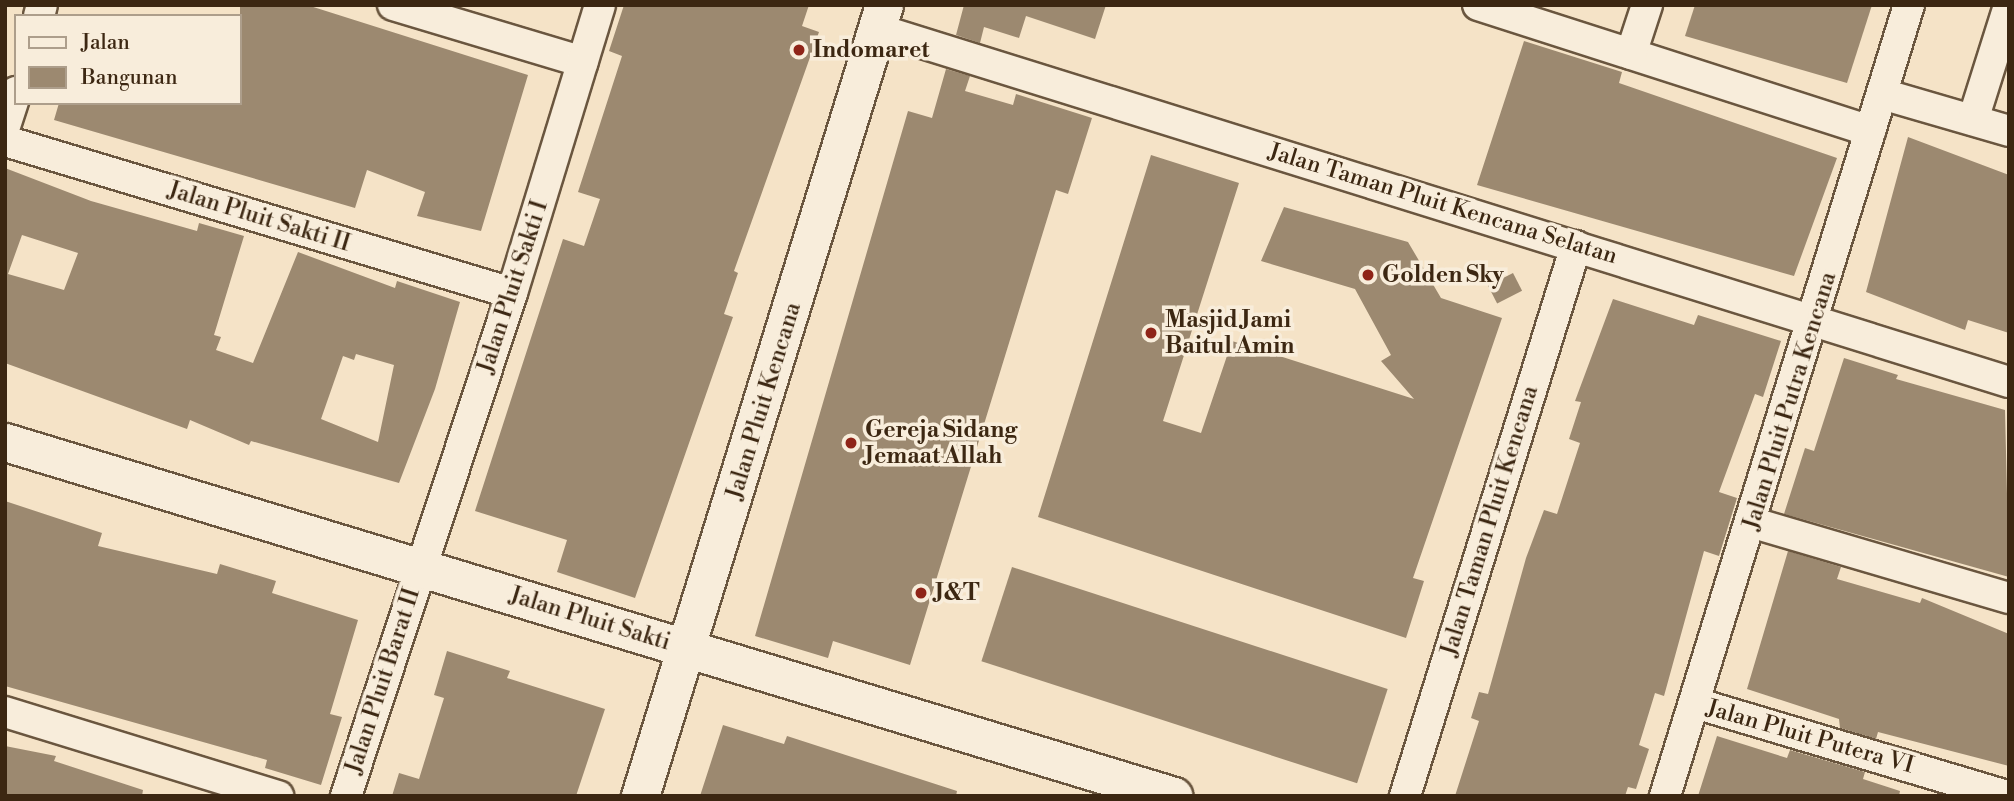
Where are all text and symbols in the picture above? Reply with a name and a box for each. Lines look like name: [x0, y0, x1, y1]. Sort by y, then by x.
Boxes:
legend: [14, 14, 242, 105]
text: Jalan: [81, 30, 130, 56]
place label: Indomaret: [813, 36, 929, 64]
marker: Indomaret: [791, 42, 807, 58]
text: Bangunan: [81, 65, 177, 91]
street label: Jalan Taman Pluit Kencana Selatan: [1265, 138, 1621, 270]
street label: Jalan Pluit Sakti II: [165, 176, 353, 258]
street label: Jalan Pluit Sakti I: [472, 197, 554, 377]
place label: Golden Sky: [1382, 261, 1504, 289]
marker: Golden Sky: [1360, 267, 1376, 283]
street label: Jalan Pluit Putra Kencana: [1738, 269, 1842, 533]
street label: Jalan Pluit Kencana: [721, 299, 807, 503]
place label: Masjid Jami Baitul Amin: [1165, 306, 1294, 360]
marker: Masjid Jami Baitul Amin: [1143, 325, 1159, 341]
street label: Jalan Taman Pluit Kencana: [1436, 382, 1544, 660]
place label: Gereja Sidang Jemaat Allah: [865, 416, 1017, 470]
marker: Gereja Sidang Jemaat Allah: [843, 435, 859, 451]
place label: J&T: [935, 579, 980, 607]
street label: Jalan Pluit Sakti: [506, 581, 674, 657]
street label: Jalan Pluit Barat II: [340, 585, 426, 777]
marker: J&T: [913, 585, 929, 601]
street label: Jalan Pluit Putera VI: [1703, 694, 1917, 780]

